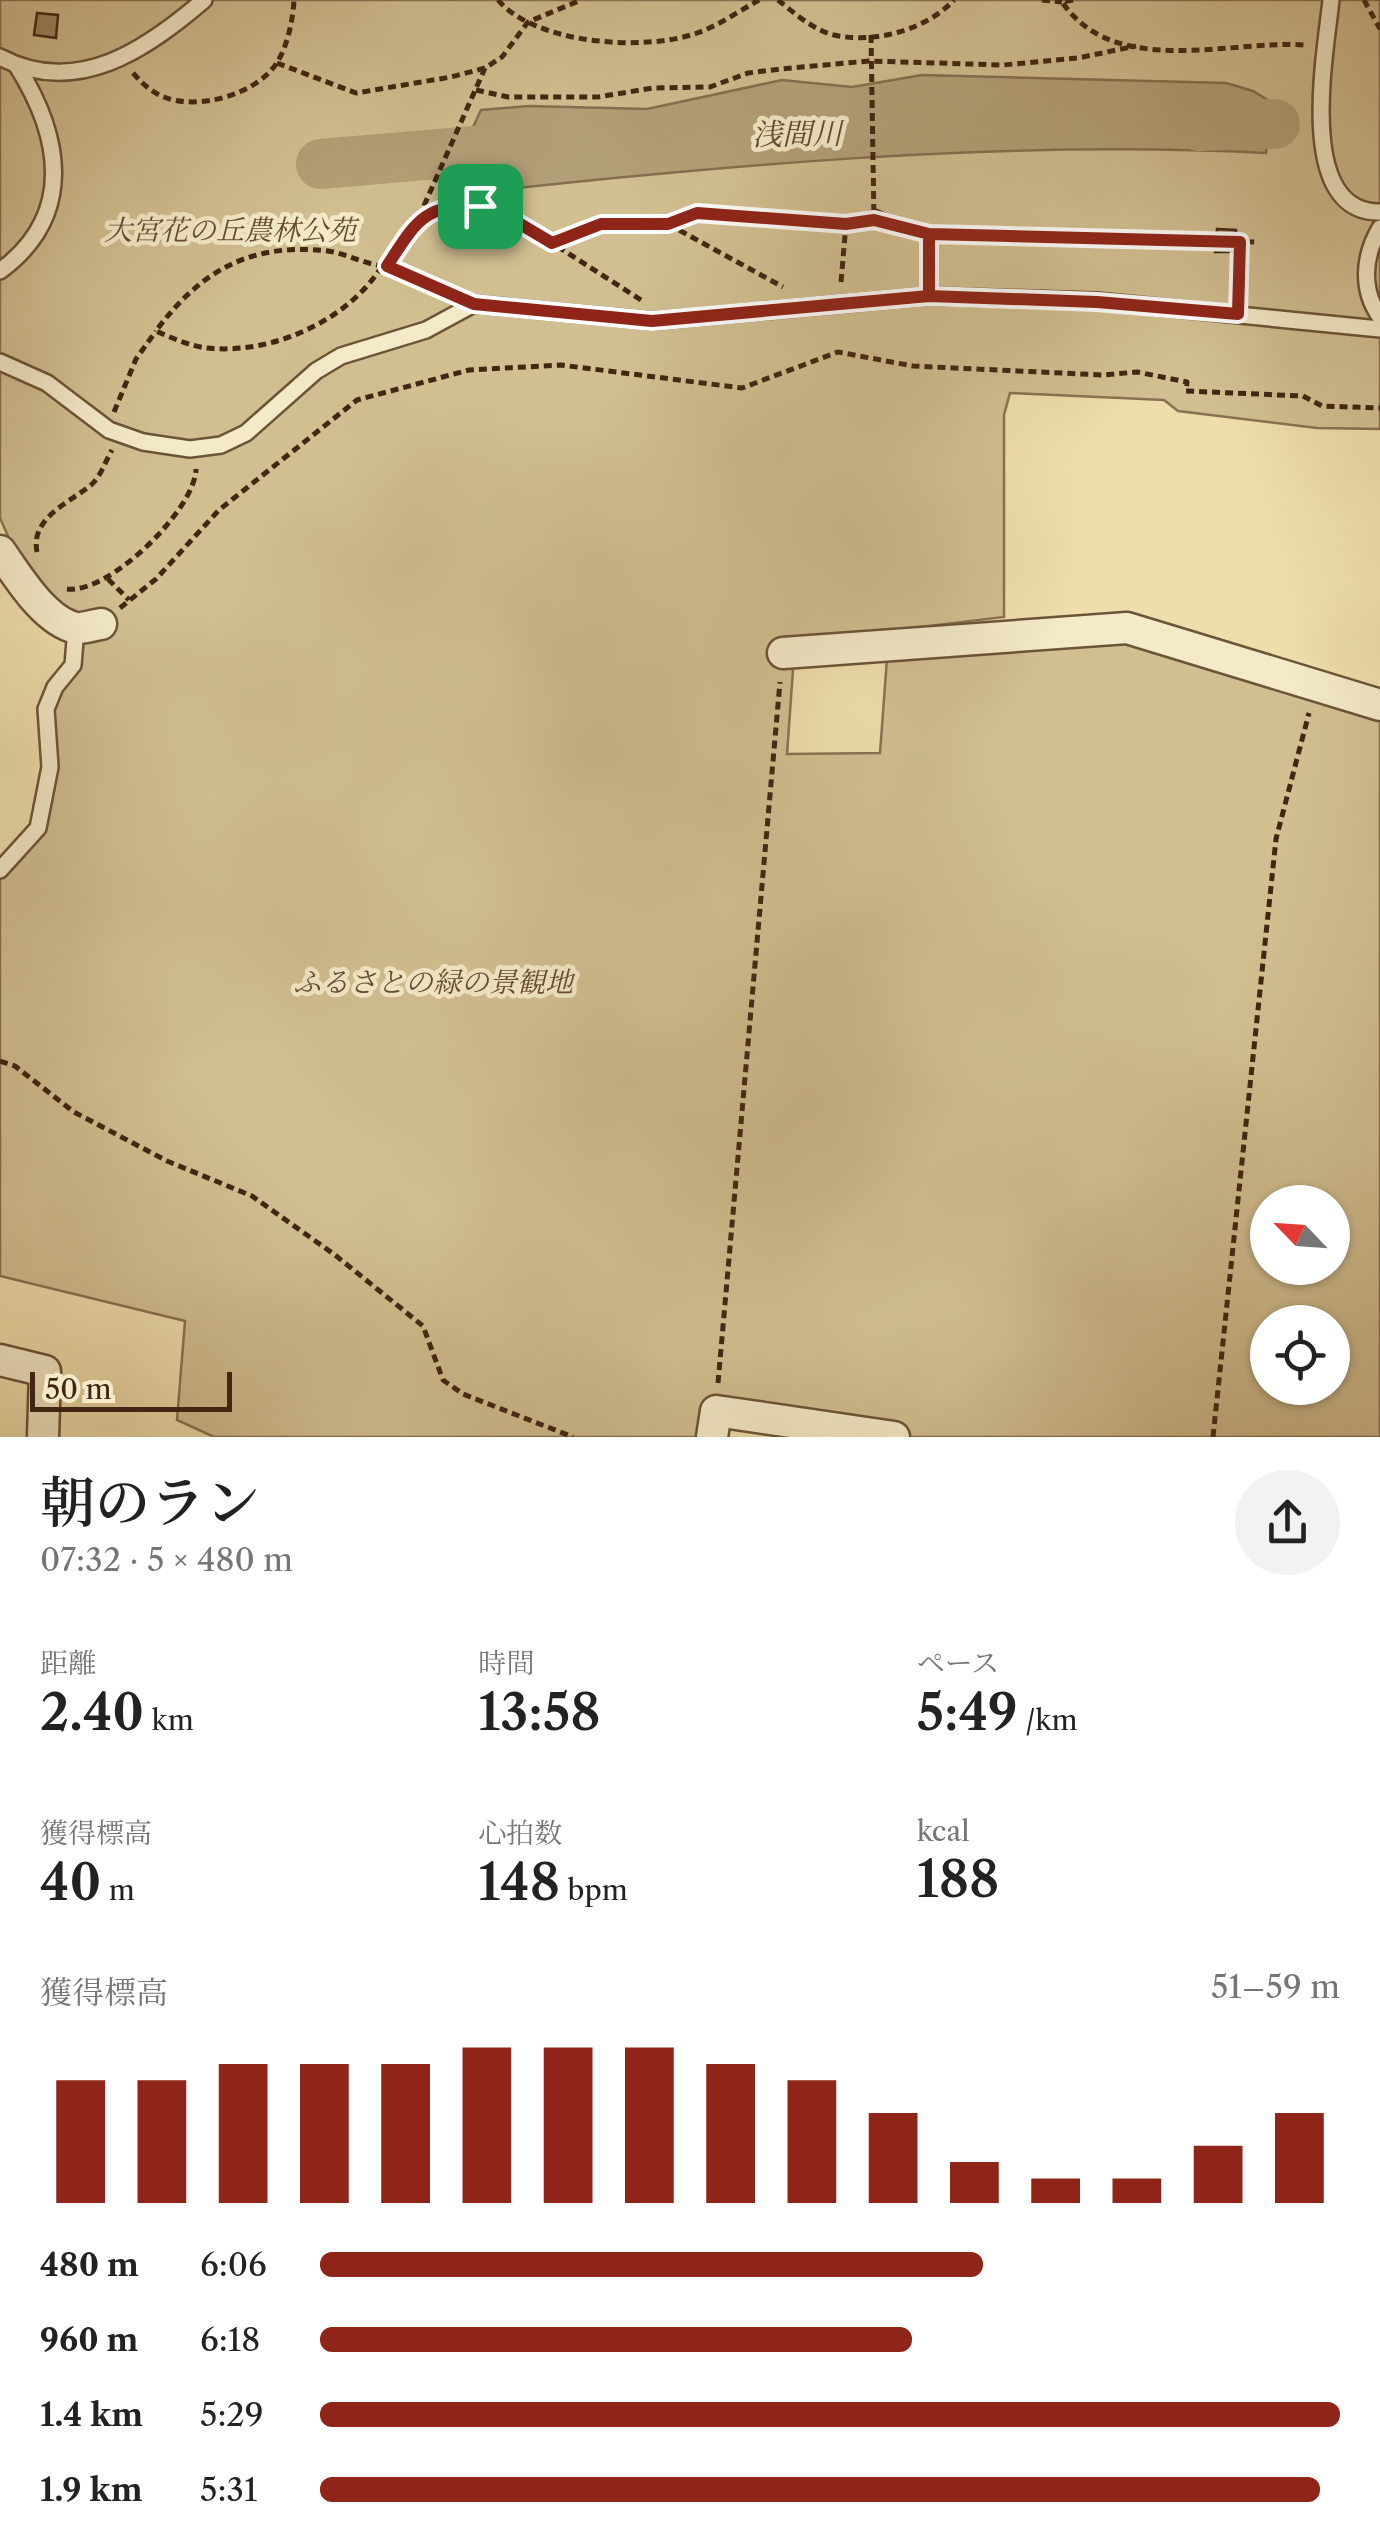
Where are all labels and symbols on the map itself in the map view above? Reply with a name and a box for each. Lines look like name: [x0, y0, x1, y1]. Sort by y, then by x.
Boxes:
water label: 浅間川: [752, 115, 845, 153]
pin: [438, 164, 523, 249]
park label: 大宮花の丘農林公苑: [104, 213, 360, 247]
park label: ふるさとの緑の景観地: [293, 965, 576, 999]
north arrow: [1250, 1185, 1350, 1285]
scale bar: [30, 1367, 232, 1412]

